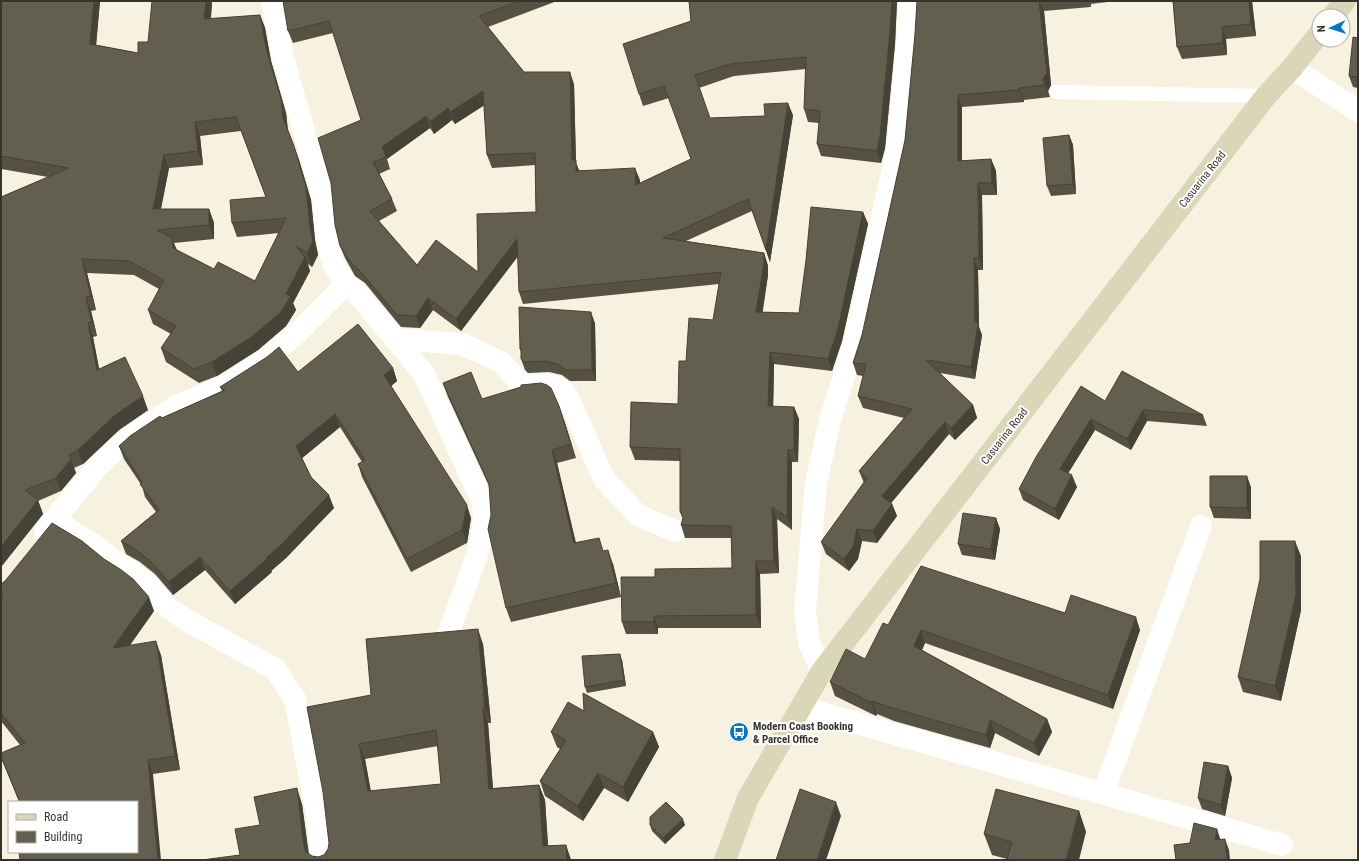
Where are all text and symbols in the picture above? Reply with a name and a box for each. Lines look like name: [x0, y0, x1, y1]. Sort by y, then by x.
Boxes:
north arrow: [1311, 8, 1351, 48]
text: N: [1315, 25, 1328, 32]
street label: Casuarina Road: [1176, 148, 1229, 210]
street label: Casuarina Road: [978, 405, 1031, 467]
place label: Modern Coast Booking & Parcel Office: [753, 720, 853, 746]
bus stop icon: Modern Coast Booking & Parcel Office: [728, 721, 750, 743]
legend: [8, 801, 138, 853]
text: Road: [44, 810, 68, 824]
text: Building: [44, 830, 82, 844]

